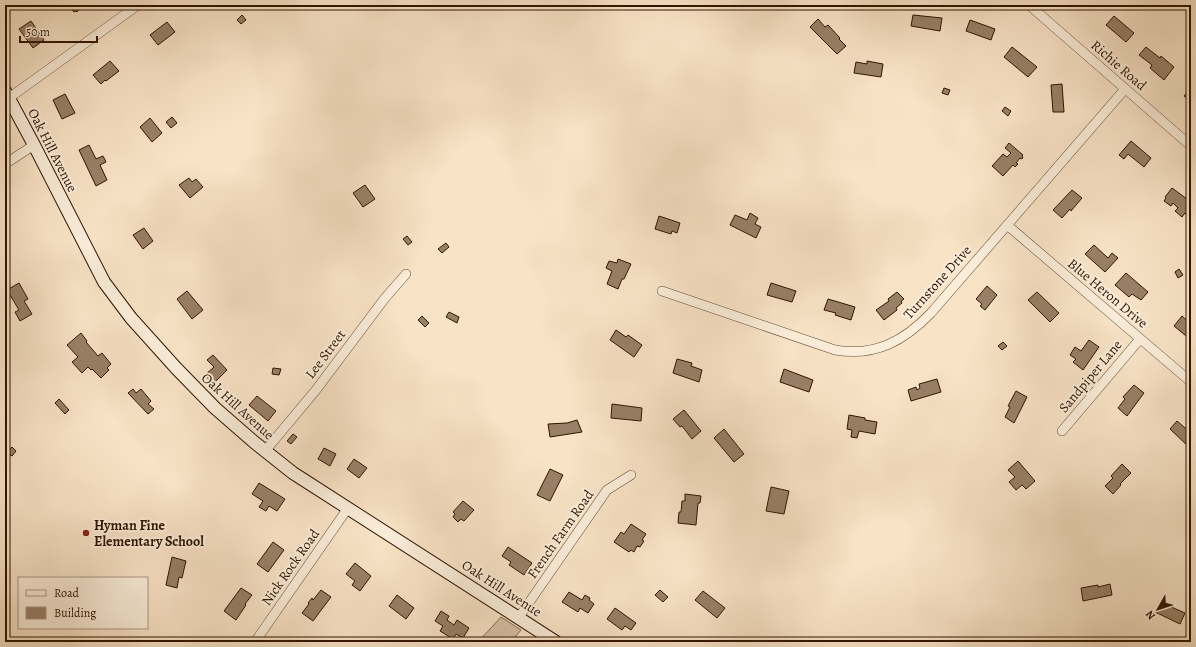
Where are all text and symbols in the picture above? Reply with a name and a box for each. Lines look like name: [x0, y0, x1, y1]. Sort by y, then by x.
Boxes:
scale bar: [20, 18, 97, 44]
text: 50 m: [26, 24, 50, 40]
street label: Richie Road: [1087, 36, 1151, 95]
street label: Oak Hill Avenue: [23, 105, 82, 195]
street label: Turnstone Drive: [899, 241, 976, 323]
street label: Blue Heron Drive: [1064, 254, 1152, 332]
street label: Lee Street: [301, 326, 350, 383]
street label: Sandpiper Lane: [1054, 336, 1126, 417]
street label: Oak Hill Avenue: [197, 369, 278, 444]
street label: French Farm Road: [523, 486, 598, 582]
place label: Hyman Fine Elementary School: [94, 516, 204, 551]
street label: Nick Rock Road: [257, 525, 324, 609]
marker: Hyman Fine Elementary School: [81, 528, 91, 538]
street label: Oak Hill Avenue: [458, 556, 545, 621]
legend: [18, 577, 148, 629]
text: Road: [54, 585, 80, 601]
north arrow: [1138, 589, 1178, 629]
text: Building: [54, 605, 96, 621]
text: N: [1142, 607, 1159, 623]

